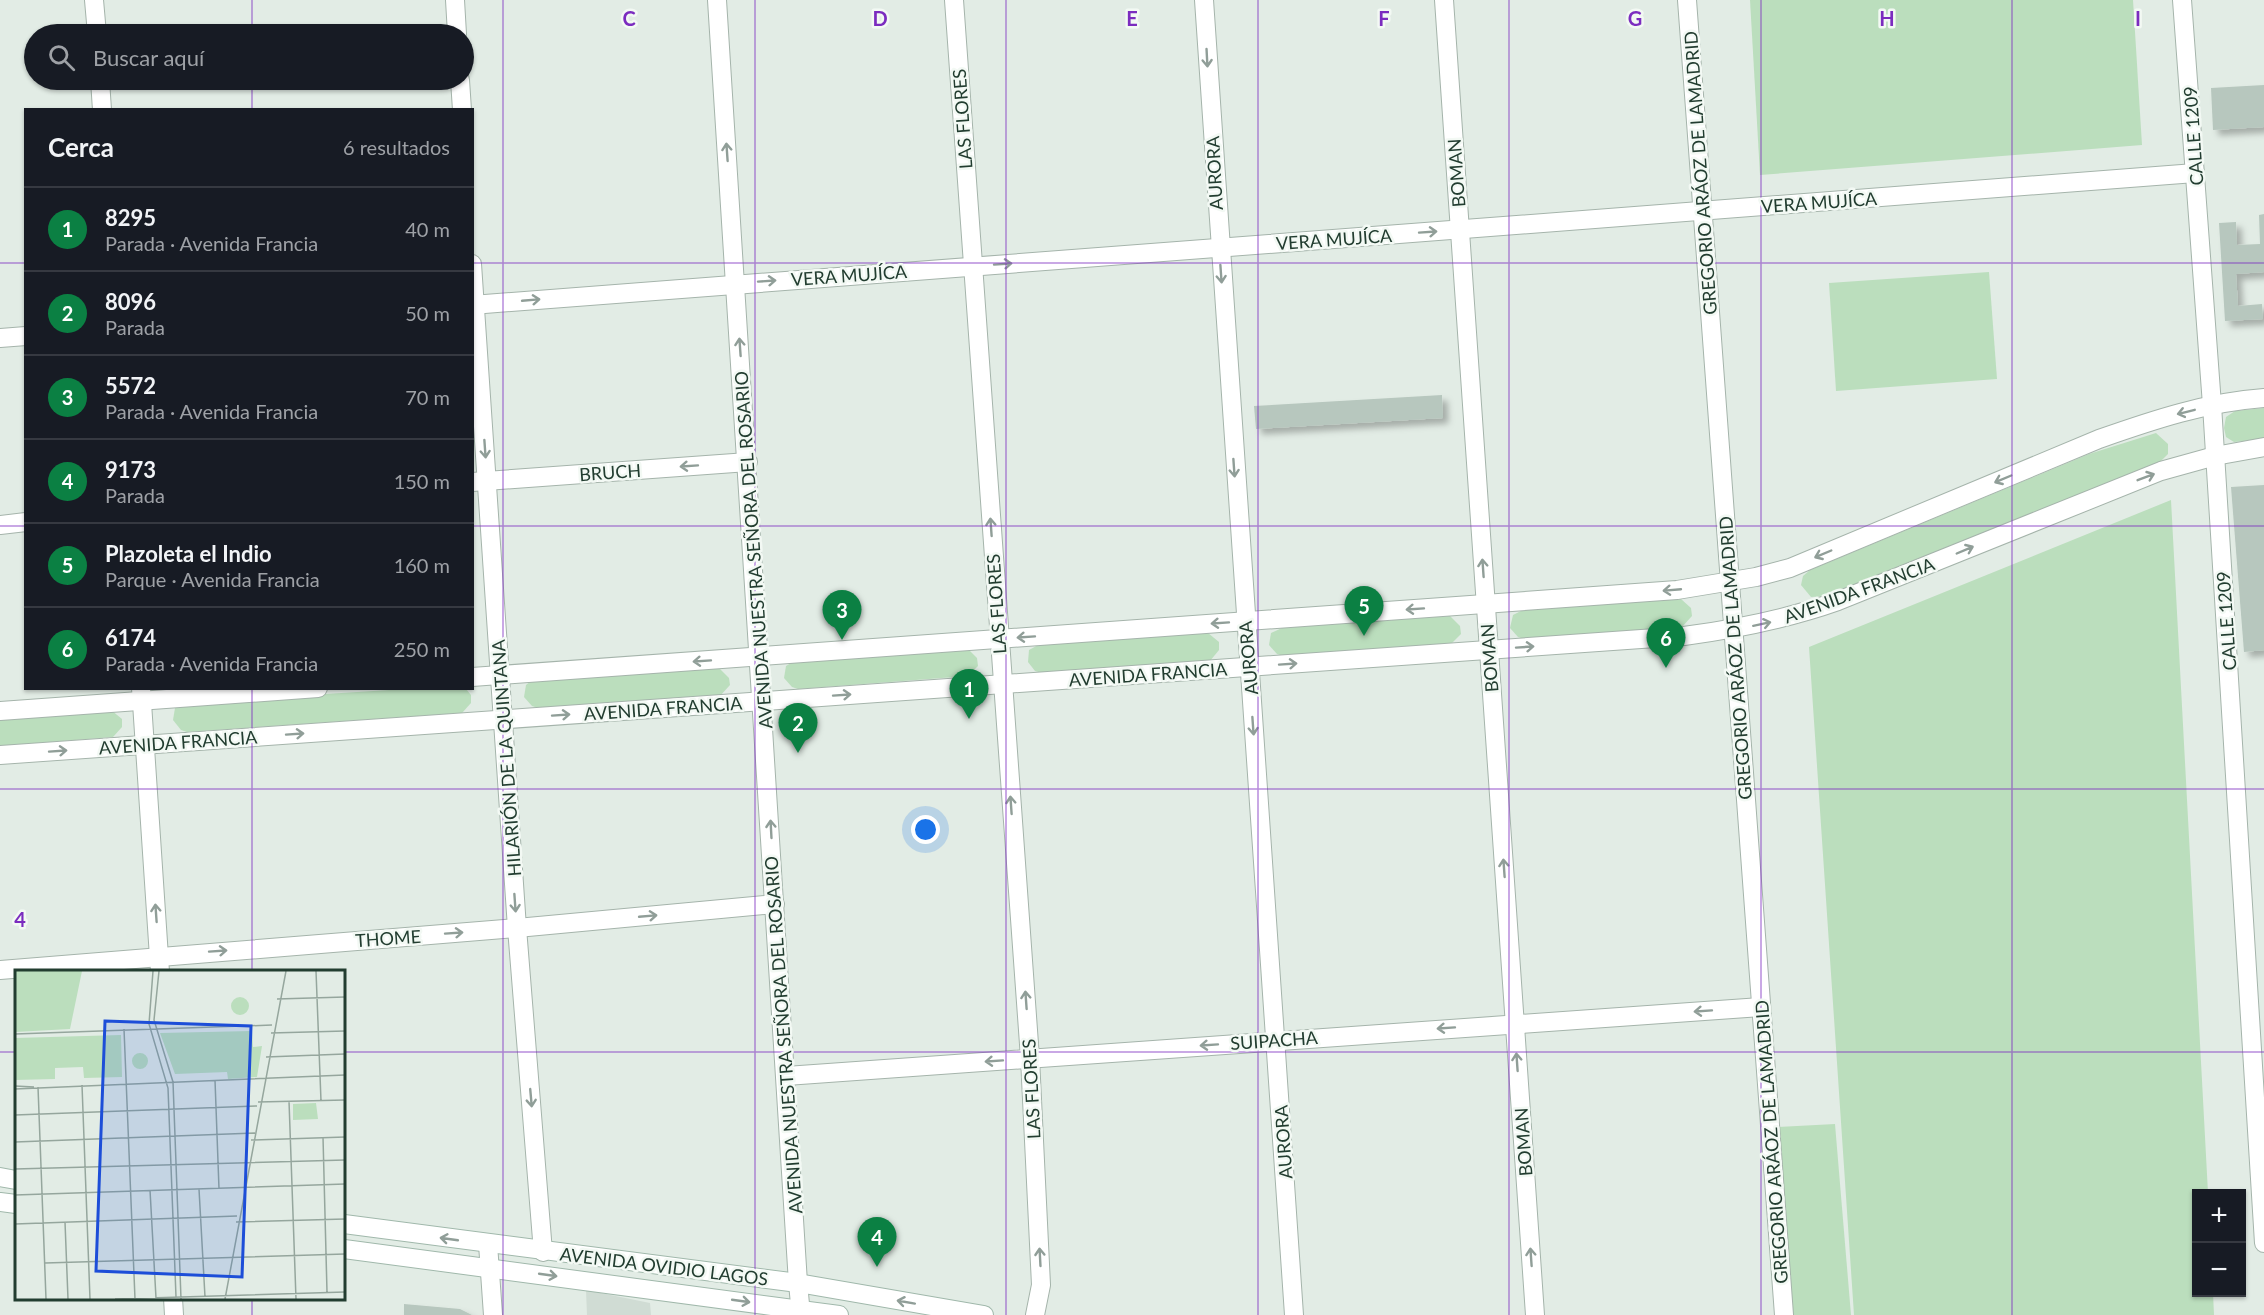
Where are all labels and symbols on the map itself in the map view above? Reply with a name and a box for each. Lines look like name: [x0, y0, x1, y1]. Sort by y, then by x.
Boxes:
text: C: [622, 6, 636, 30]
text: D: [872, 6, 888, 30]
text: E: [1126, 6, 1138, 30]
text: F: [1378, 6, 1390, 30]
text: G: [1628, 6, 1642, 30]
text: H: [1879, 6, 1895, 30]
text: I: [2135, 6, 2141, 30]
street label: GREGORIO ARÁOZ DE LAMADRID: [1679, 30, 1721, 316]
one-way arrow: [1202, 48, 1213, 68]
street label: LAS FLORES: [948, 68, 976, 170]
street label: CALLE 1209: [2179, 86, 2207, 186]
street label: AURORA: [1201, 135, 1227, 211]
street label: BOMAN: [1443, 138, 1469, 208]
one-way arrow: [722, 143, 733, 163]
street label: VERA MUJÍCA: [1760, 187, 1879, 217]
street label: VERA MUJÍCA: [1275, 224, 1394, 254]
one-way arrow: [1418, 226, 1438, 237]
one-way arrow: [993, 258, 1013, 269]
street label: VERA MUJÍCA: [790, 260, 909, 290]
one-way arrow: [1215, 264, 1226, 283]
one-way arrow: [757, 275, 776, 286]
one-way arrow: [520, 294, 540, 305]
one-way arrow: [734, 337, 745, 357]
street label: AVENIDA NUESTRA SEÑORA DEL ROSARIO: [730, 370, 776, 730]
one-way arrow: [2177, 406, 2196, 418]
one-way arrow: [479, 438, 490, 458]
one-way arrow: [1229, 458, 1240, 478]
street label: BRUCH: [578, 459, 642, 485]
one-way arrow: [680, 461, 700, 472]
one-way arrow: [2136, 471, 2155, 482]
one-way arrow: [1994, 474, 2013, 485]
street label: GREGORIO ARÁOZ DE LAMADRID: [1714, 515, 1756, 801]
one-way arrow: [985, 517, 996, 537]
one-way arrow: [1955, 544, 1974, 555]
one-way arrow: [1814, 548, 1832, 560]
street label: AVENIDA FRANCIA: [1781, 552, 1938, 627]
street label: LAS FLORES: [982, 553, 1010, 655]
one-way arrow: [1477, 559, 1488, 579]
street label: CALLE 1209: [2212, 571, 2240, 671]
one-way arrow: [1663, 585, 1682, 596]
pin: 5: [1344, 586, 1384, 636]
pin: 3: [822, 590, 862, 640]
one-way arrow: [1405, 604, 1425, 615]
one-way arrow: [1752, 617, 1771, 629]
one-way arrow: [1211, 618, 1231, 629]
pin: 6: [1646, 618, 1686, 668]
street label: AURORA: [1234, 619, 1262, 696]
street label: BOMAN: [1476, 623, 1502, 693]
one-way arrow: [1016, 632, 1036, 643]
street label: HILARIÓN DE LA QUINTANA: [487, 638, 525, 877]
one-way arrow: [1514, 641, 1534, 652]
one-way arrow: [692, 656, 712, 667]
street label: AVENIDA FRANCIA: [1068, 657, 1229, 691]
one-way arrow: [1278, 658, 1298, 669]
pin: 1: [950, 670, 988, 719]
one-way arrow: [832, 690, 852, 701]
street label: AVENIDA FRANCIA: [583, 691, 744, 725]
pin: 2: [778, 704, 818, 753]
one-way arrow: [550, 709, 570, 720]
one-way arrow: [1248, 715, 1259, 735]
street label: AVENIDA FRANCIA: [98, 725, 259, 759]
one-way arrow: [284, 728, 304, 739]
one-way arrow: [48, 745, 68, 756]
one-way arrow: [1005, 796, 1016, 816]
your location: [911, 815, 940, 844]
one-way arrow: [765, 820, 776, 840]
street label: AVENIDA NUESTRA SEÑORA DEL ROSARIO: [760, 855, 806, 1215]
one-way arrow: [1498, 858, 1509, 878]
one-way arrow: [510, 893, 521, 913]
one-way arrow: [151, 904, 162, 924]
text: 4: [14, 907, 26, 931]
one-way arrow: [638, 910, 658, 921]
street label: THOME: [354, 925, 422, 951]
one-way arrow: [443, 927, 463, 938]
one-way arrow: [207, 945, 227, 956]
inset map: [15, 970, 345, 1300]
one-way arrow: [1020, 990, 1031, 1010]
street label: GREGORIO ARÁOZ DE LAMADRID: [1750, 999, 1792, 1285]
one-way arrow: [1693, 1005, 1713, 1016]
one-way arrow: [1436, 1023, 1456, 1034]
street label: SUIPACHA: [1229, 1026, 1319, 1054]
street label: LAS FLORES: [1017, 1038, 1045, 1140]
one-way arrow: [1200, 1039, 1220, 1050]
one-way arrow: [1511, 1053, 1522, 1073]
one-way arrow: [984, 1056, 1004, 1067]
one-way arrow: [526, 1087, 537, 1107]
street label: AURORA: [1269, 1103, 1297, 1180]
street label: BOMAN: [1510, 1107, 1536, 1177]
pin: 4: [858, 1218, 896, 1267]
one-way arrow: [439, 1233, 459, 1244]
street label: AVENIDA OVIDIO LAGOS: [559, 1242, 769, 1290]
one-way arrow: [1525, 1247, 1536, 1267]
one-way arrow: [1035, 1248, 1046, 1268]
one-way arrow: [538, 1270, 557, 1281]
one-way arrow: [731, 1296, 751, 1307]
one-way arrow: [896, 1296, 916, 1307]

